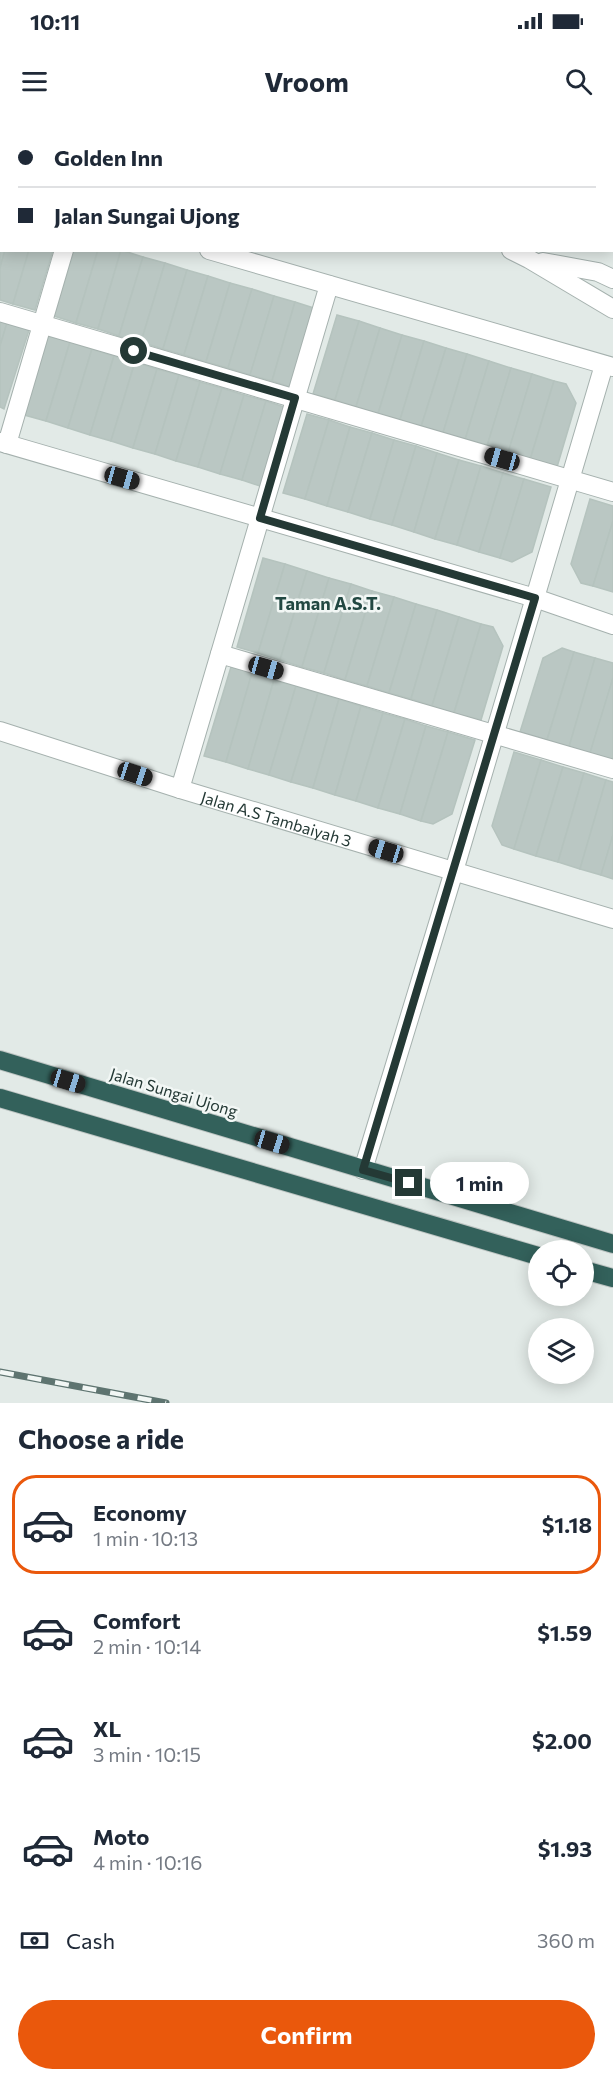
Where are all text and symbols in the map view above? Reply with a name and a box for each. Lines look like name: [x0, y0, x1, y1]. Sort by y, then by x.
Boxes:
text: 10:11: [30, 8, 80, 35]
icon: menu: [18, 65, 51, 98]
text: Vroom: [264, 65, 349, 98]
icon: search: [562, 65, 595, 98]
text: Golden Inn: [54, 144, 163, 171]
text: Jalan Sungai Ujong: [54, 202, 240, 229]
route start: [120, 337, 147, 364]
car: [482, 445, 522, 473]
car: [102, 464, 142, 492]
district label: Taman A.S.T.: [275, 592, 381, 614]
car: [246, 654, 286, 682]
car: [115, 760, 155, 788]
street label: Jalan A.S Tambaiyah 3: [199, 786, 354, 850]
car: [366, 837, 406, 865]
street label: Jalan Sungai Ujong: [108, 1064, 240, 1121]
car: [48, 1067, 88, 1095]
car: [252, 1128, 292, 1156]
callout: 1 min: [430, 1162, 529, 1204]
route end: [395, 1169, 422, 1196]
text: 1 min: [456, 1171, 503, 1195]
map controls: [528, 1240, 594, 1384]
button: locate: [528, 1240, 594, 1306]
button: layers: [528, 1318, 594, 1384]
text: Choose a ride: [18, 1422, 184, 1455]
icon: car: [21, 1498, 75, 1552]
text: Economy: [93, 1499, 187, 1526]
text: $1.18: [542, 1511, 592, 1538]
text: 1 min · 10:13: [93, 1526, 198, 1550]
icon: car: [21, 1606, 75, 1660]
text: Comfort: [93, 1607, 181, 1634]
text: $1.59: [537, 1619, 592, 1646]
text: 2 min · 10:14: [93, 1634, 201, 1658]
icon: car: [21, 1714, 75, 1768]
text: XL: [93, 1715, 121, 1742]
text: $2.00: [532, 1727, 592, 1754]
text: 3 min · 10:15: [93, 1742, 201, 1766]
icon: car: [21, 1822, 75, 1876]
text: Moto: [93, 1823, 149, 1850]
text: $1.93: [538, 1835, 592, 1862]
text: 4 min · 10:16: [93, 1850, 202, 1874]
icon: cash: [18, 1924, 51, 1957]
text: Cash: [66, 1927, 115, 1954]
text: 360 m: [537, 1928, 595, 1952]
button: Confirm: [18, 2000, 595, 2069]

